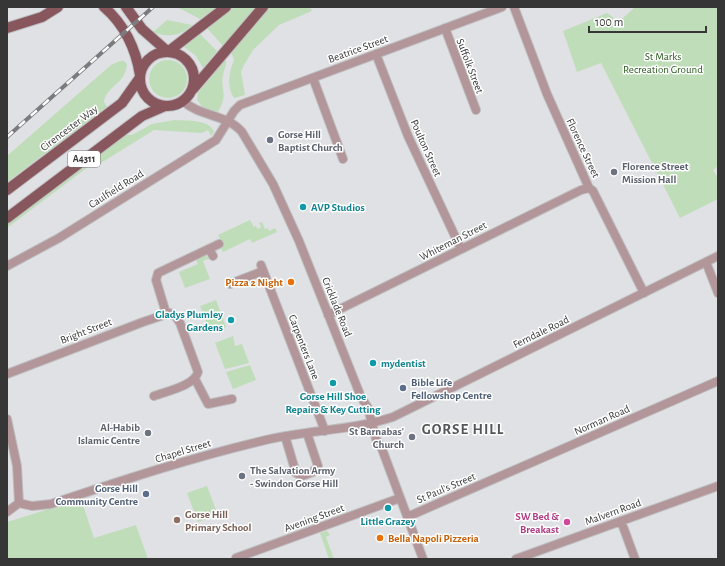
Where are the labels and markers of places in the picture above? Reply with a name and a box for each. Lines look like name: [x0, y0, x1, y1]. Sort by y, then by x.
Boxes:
place label: Gorse Hill Baptist Church: [278, 129, 343, 153]
marker: Gorse Hill Baptist Church: [265, 135, 275, 145]
place label: Florence Street Mission Hall: [622, 161, 689, 185]
marker: Florence Street Mission Hall: [609, 167, 619, 177]
marker: AVP Studios: [298, 202, 308, 212]
place label: AVP Studios: [311, 202, 365, 213]
place label: Pizza 2 Night: [225, 277, 283, 288]
marker: Pizza 2 Night: [286, 277, 296, 287]
place label: Gladys Plumley Gardens: [155, 309, 223, 333]
marker: Gladys Plumley Gardens: [226, 315, 236, 325]
marker: mydentist: [368, 358, 378, 368]
place label: mydentist: [381, 358, 426, 369]
place label: Bible Life Fellowshop Centre: [411, 377, 492, 401]
marker: Gorse Hill Shoe Repairs & Key Cutting: [328, 378, 338, 388]
marker: Bible Life Fellowshop Centre: [398, 383, 408, 393]
place label: Gorse Hill Shoe Repairs & Key Cutting: [285, 391, 381, 415]
place label: Al-Habib Islamic Centre: [78, 422, 140, 446]
place label: St Barnabas' Church: [349, 426, 404, 450]
marker: Al-Habib Islamic Centre: [143, 428, 153, 438]
marker: St Barnabas' Church: [407, 432, 417, 442]
place label: The Salvation Army - Swindon Gorse Hill: [250, 465, 338, 489]
marker: The Salvation Army - Swindon Gorse Hill: [237, 471, 247, 481]
place label: Gorse Hill Community Centre: [56, 483, 138, 507]
marker: Gorse Hill Community Centre: [141, 489, 151, 499]
marker: Little Grazey: [383, 503, 393, 513]
place label: Gorse Hill Primary School: [185, 509, 252, 533]
place label: SW Bed & Breakast: [515, 511, 559, 535]
marker: Gorse Hill Primary School: [172, 515, 182, 525]
place label: Little Grazey: [361, 516, 416, 527]
marker: SW Bed & Breakast: [562, 517, 572, 527]
marker: Bella Napoli Pizzeria: [375, 533, 385, 543]
place label: Bella Napoli Pizzeria: [388, 533, 480, 544]

